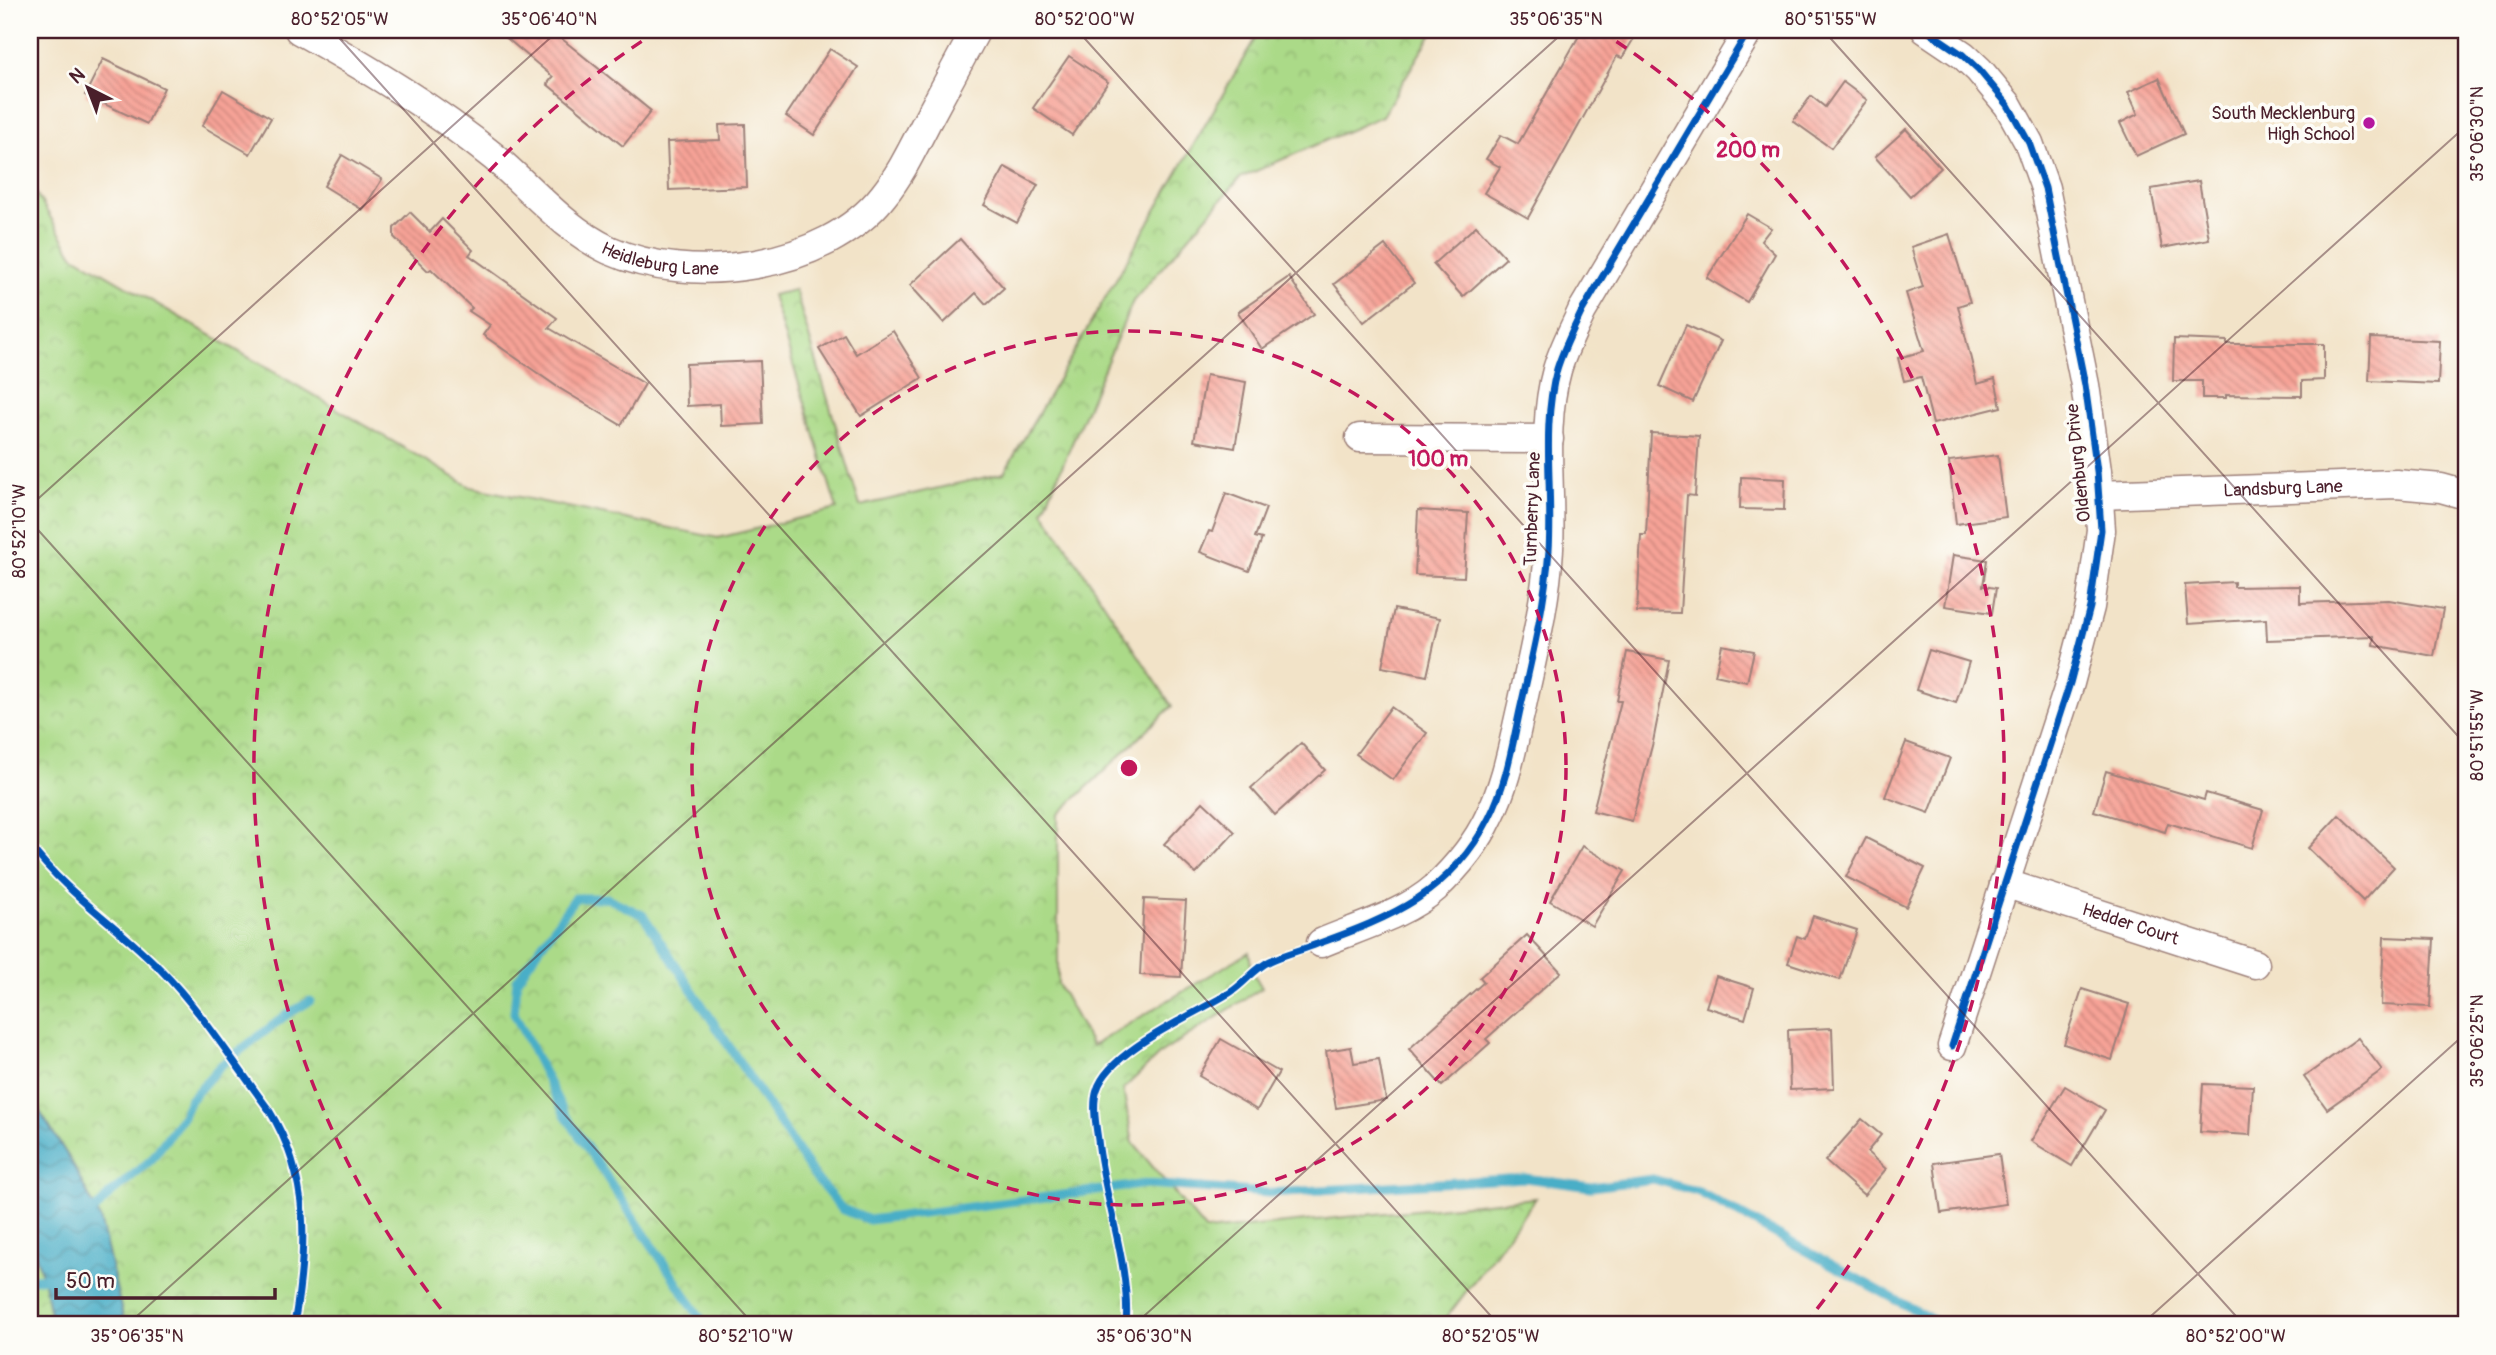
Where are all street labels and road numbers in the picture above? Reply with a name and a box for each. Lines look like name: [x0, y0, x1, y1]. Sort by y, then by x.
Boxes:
street label: Heidleburg Lane: [597, 237, 719, 281]
street label: Oldenburg Drive: [2061, 402, 2096, 523]
street label: Turnberry Lane: [1519, 451, 1546, 567]
street label: Landsburg Lane: [2223, 475, 2343, 502]
street label: Hedder Court: [2079, 898, 2182, 951]

